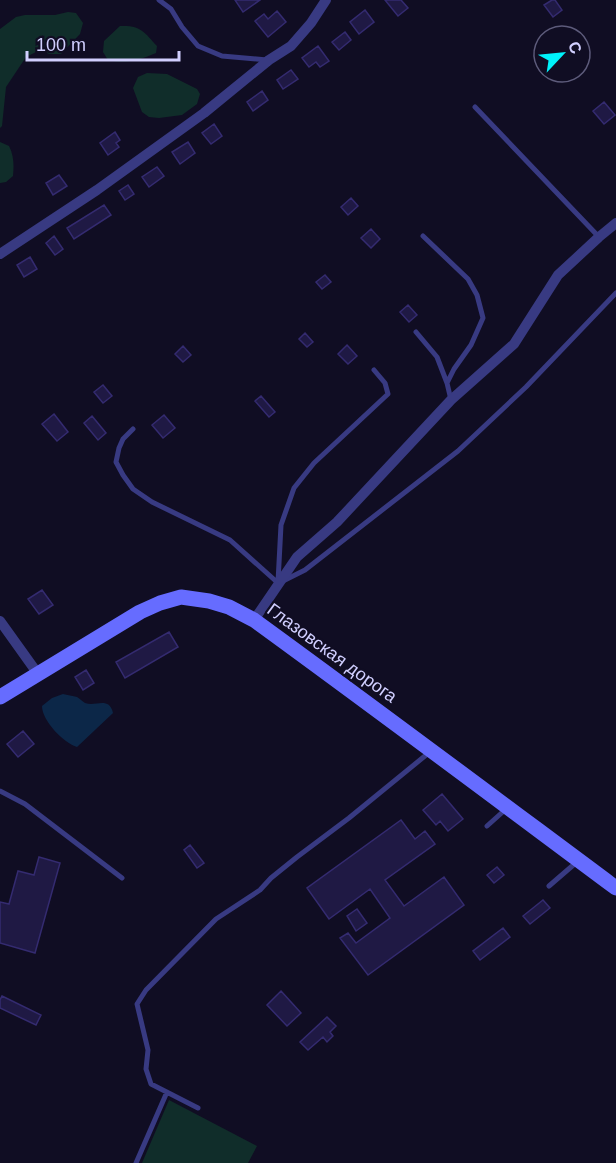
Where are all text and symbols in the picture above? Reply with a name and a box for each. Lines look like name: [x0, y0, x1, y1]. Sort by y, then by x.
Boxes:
scale bar: [27, 24, 178, 62]
north arrow: [532, 24, 592, 84]
text: 100 m: [36, 35, 86, 55]
text: С: [565, 39, 585, 57]
street label: Глазовская дорога: [263, 599, 401, 707]

